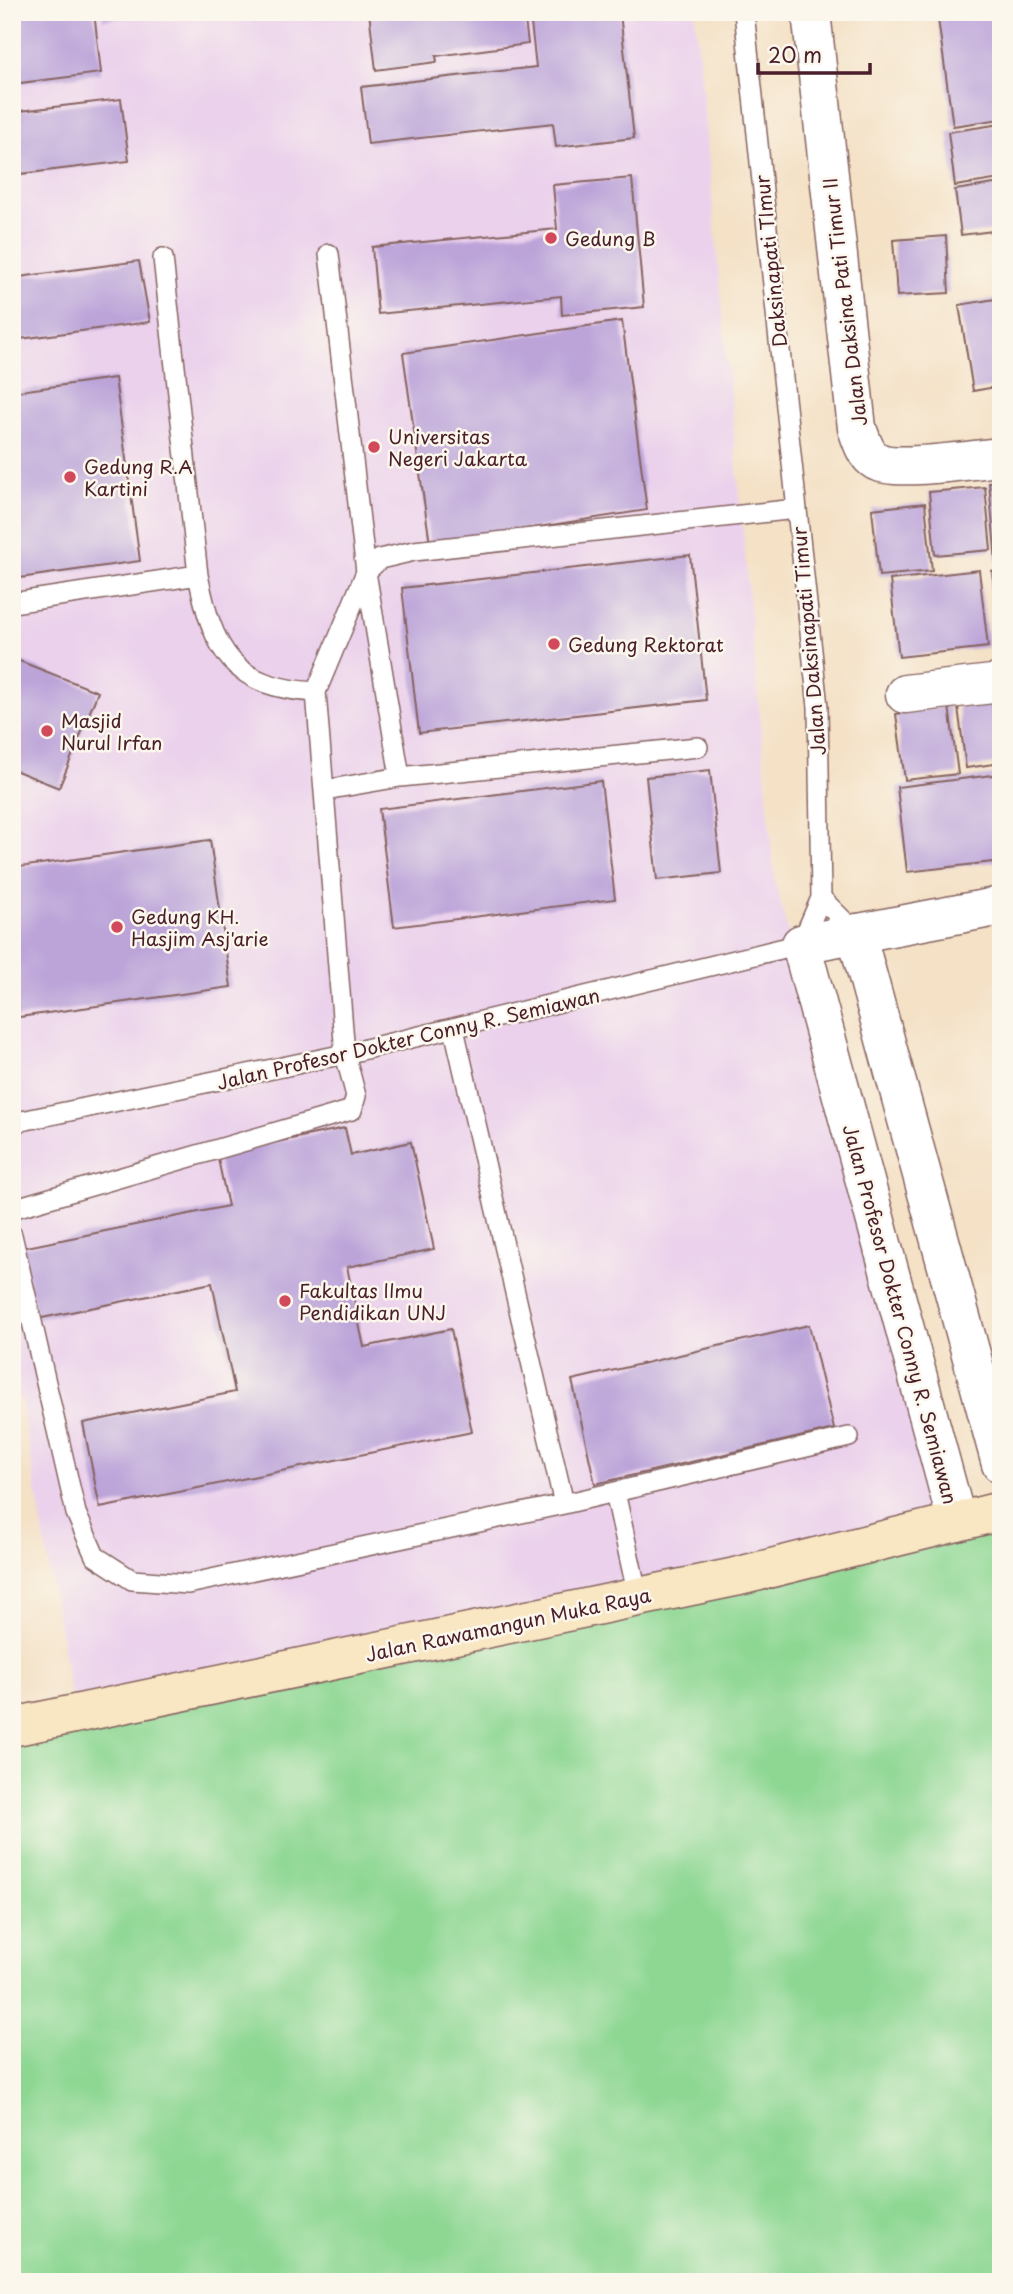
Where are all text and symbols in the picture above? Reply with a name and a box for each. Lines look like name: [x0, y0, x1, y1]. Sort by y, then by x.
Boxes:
scale bar: [758, 32, 870, 76]
text: 20 m: [768, 38, 822, 70]
street label: Daksinapati TImur: [747, 173, 793, 349]
street label: Jalan Daksina Pati Timur II: [815, 176, 873, 428]
place label: Gedung B: [565, 224, 655, 252]
marker: Gedung B: [543, 230, 559, 246]
place label: Universitas Negeri Jakarta: [388, 422, 528, 472]
marker: Universitas Negeri Jakarta: [366, 439, 382, 455]
place label: Gedung R.A Kartini: [84, 452, 193, 502]
marker: Gedung R.A Kartini: [62, 469, 78, 485]
street label: Jalan Daksinapati Timur: [784, 525, 832, 757]
place label: Gedung Rektorat: [568, 630, 724, 658]
marker: Gedung Rektorat: [546, 636, 562, 652]
place label: Masjid Nurul Irfan: [61, 706, 162, 756]
marker: Masjid Nurul Irfan: [39, 723, 55, 739]
place label: Gedung KH. Hasjim Asj'arie: [131, 902, 269, 952]
marker: Gedung KH. Hasjim Asj'arie: [109, 919, 125, 935]
street label: Jalan Profesor Dokter Conny R. Semiawan: [214, 980, 602, 1096]
street label: Jalan Profesor Dokter Conny R. Semiawan: [837, 1121, 965, 1507]
place label: Fakultas Ilmu Pendidikan UNJ: [299, 1276, 446, 1326]
marker: Fakultas Ilmu Pendidikan UNJ: [277, 1293, 293, 1309]
street label: Jalan Rawamangun Muka Raya: [363, 1580, 653, 1668]

